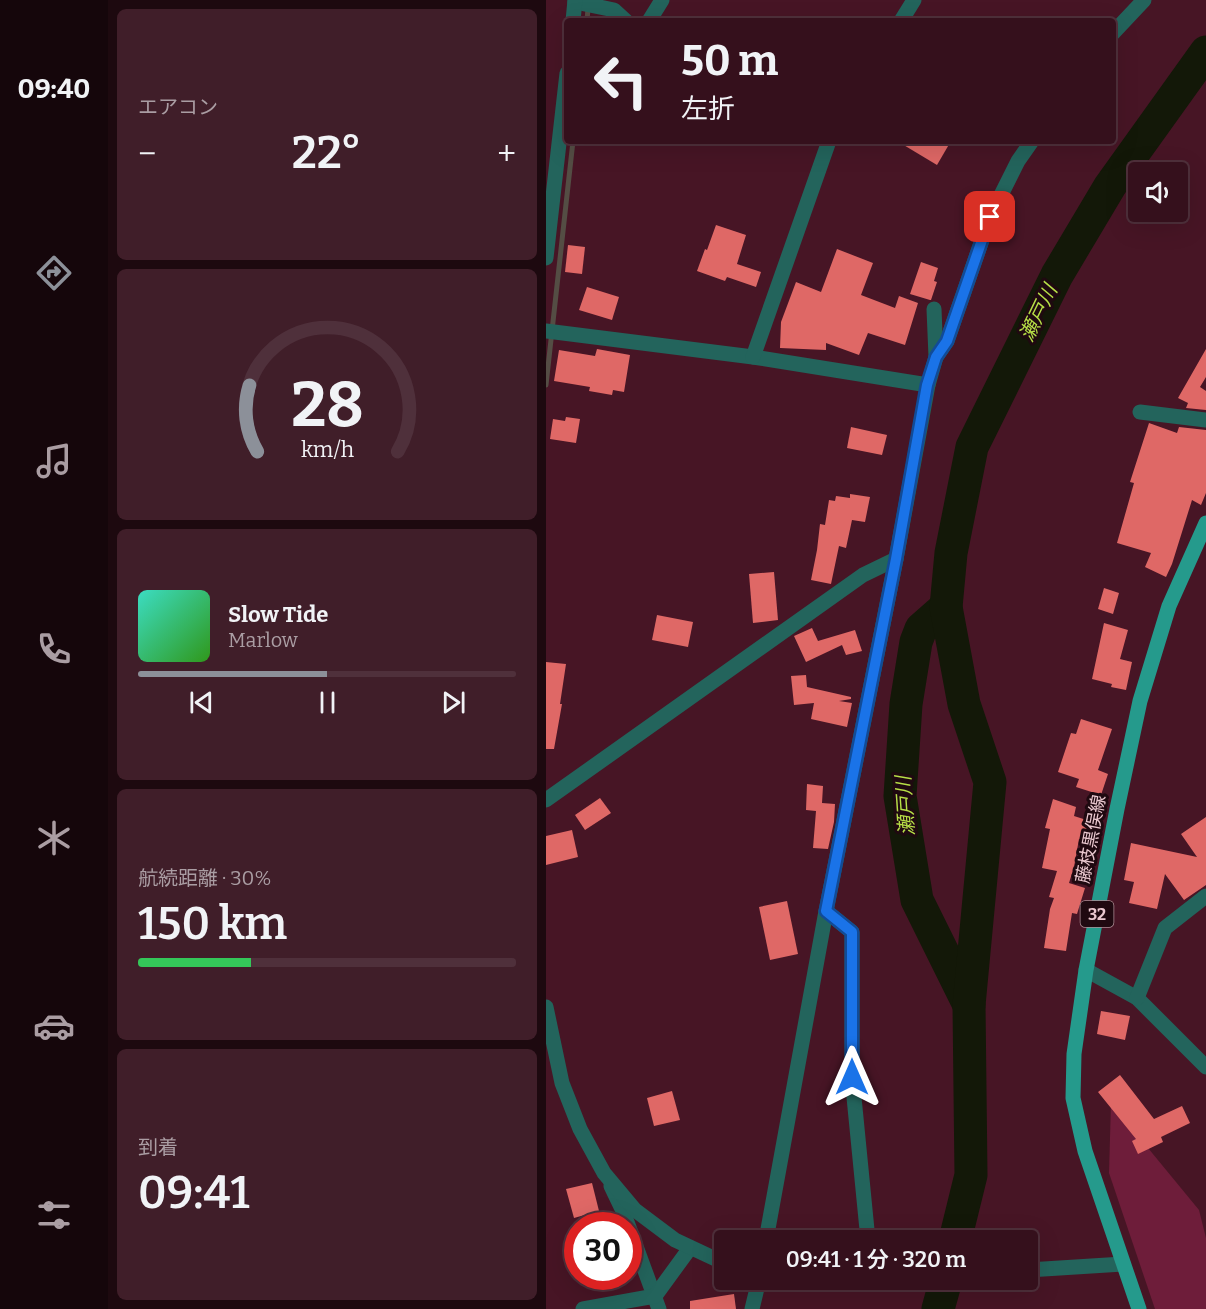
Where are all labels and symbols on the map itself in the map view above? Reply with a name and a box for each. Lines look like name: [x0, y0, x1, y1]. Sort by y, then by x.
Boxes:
pin: [964, 191, 1015, 242]
water label: 瀬戸川: [1014, 279, 1063, 345]
water label: 瀬戸川: [891, 773, 919, 837]
street label: 藤枝黒俣線: [1072, 793, 1110, 885]
road number: 32: [1080, 901, 1114, 927]
position arrow: [820, 1045, 884, 1109]
speed limit sign: 30: [564, 1212, 642, 1290]

